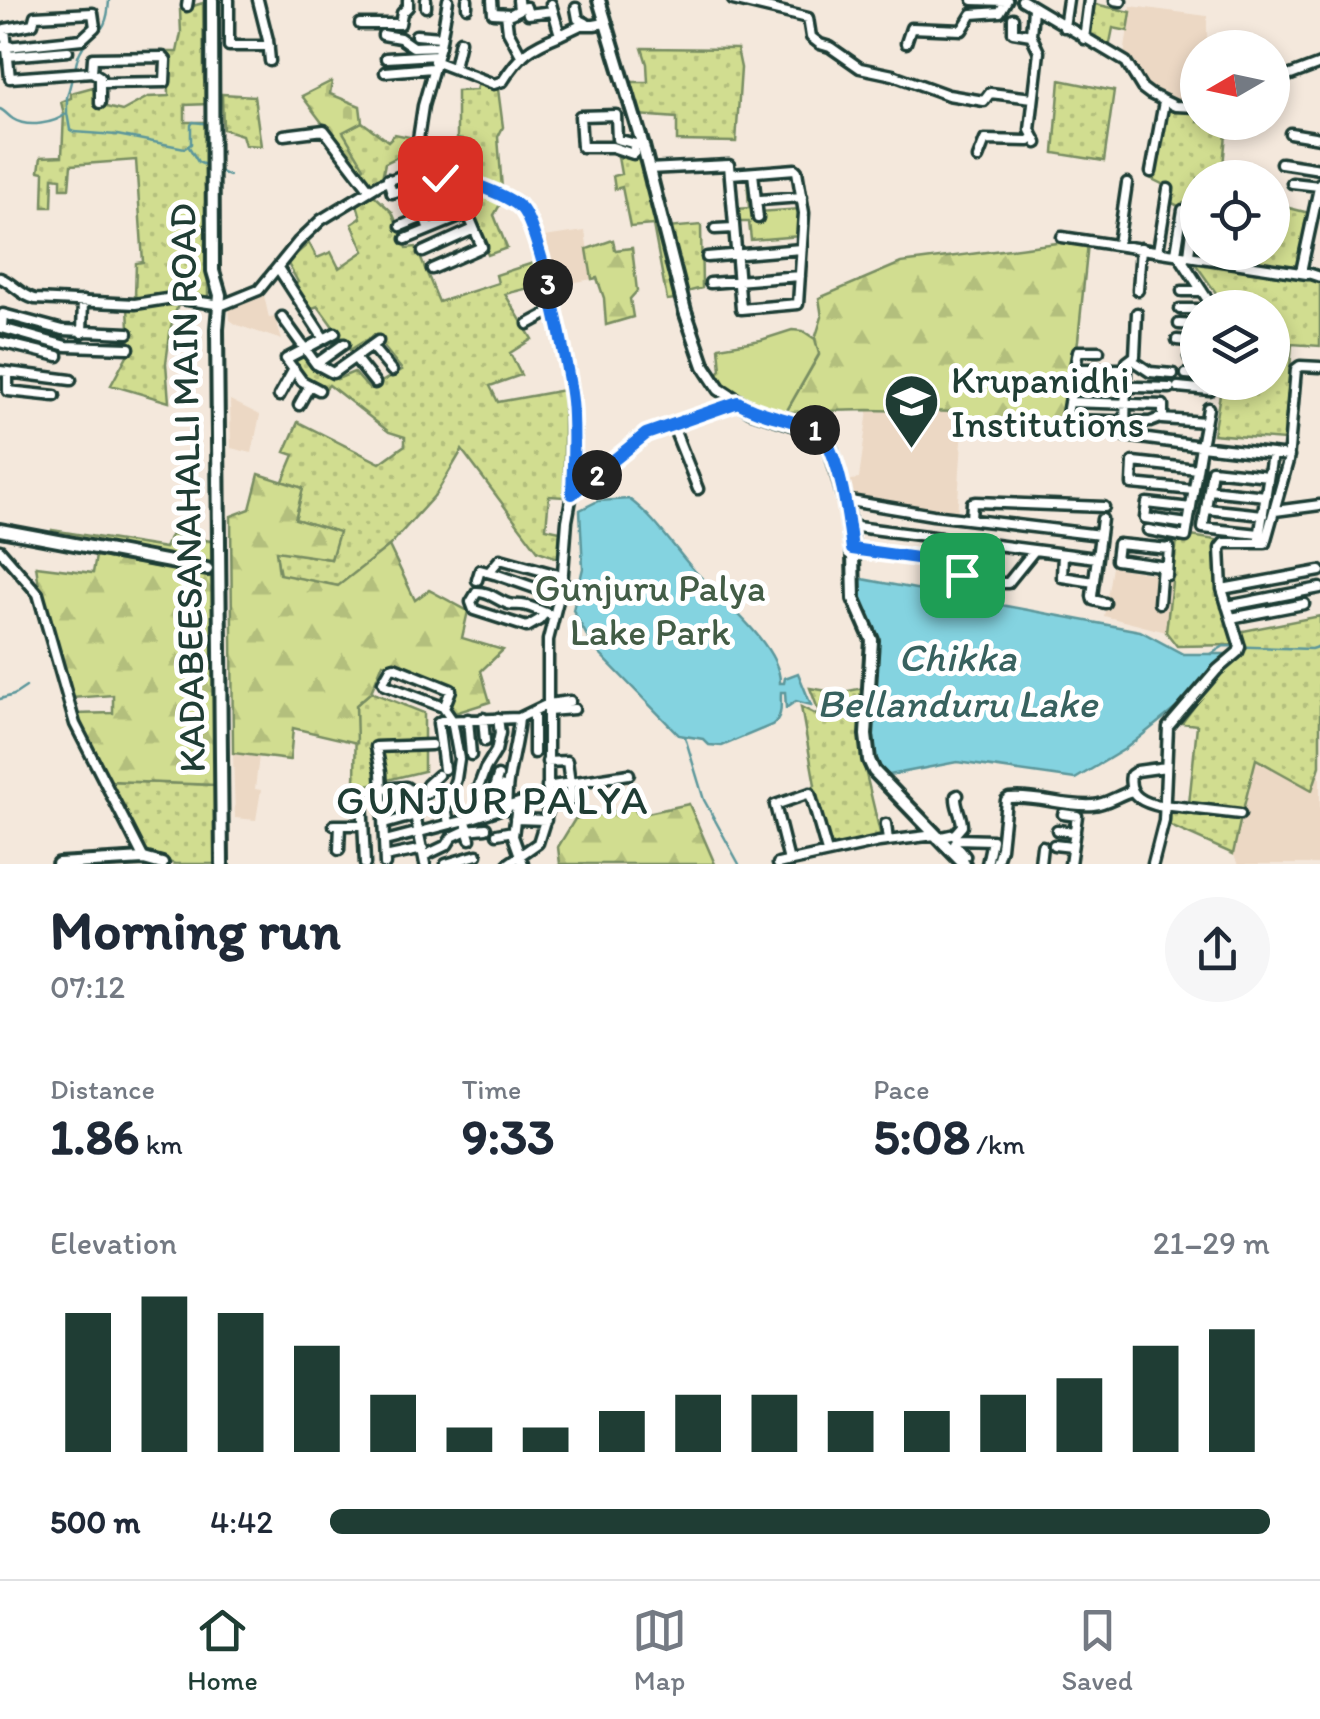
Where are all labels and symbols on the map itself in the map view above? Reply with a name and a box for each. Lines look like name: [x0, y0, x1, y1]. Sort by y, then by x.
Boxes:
north arrow: [1180, 30, 1290, 140]
pin: [398, 136, 483, 221]
street label: KADABEESANAHALLI MAIN ROAD: [159, 203, 215, 773]
pin: 3: [523, 259, 573, 309]
place label: Krupanidhi Institutions: [951, 357, 1144, 447]
school or university icon: Krupanidhi Institutions: [882, 372, 942, 451]
pin: 1: [790, 405, 840, 455]
pin: 2: [572, 450, 622, 500]
pin: [920, 533, 1005, 618]
park label: Gunjuru Palya Lake Park: [534, 565, 766, 655]
water label: Chikka Bellanduru Lake: [817, 633, 1099, 727]
district label: GUNJUR PALYA: [336, 774, 650, 825]

